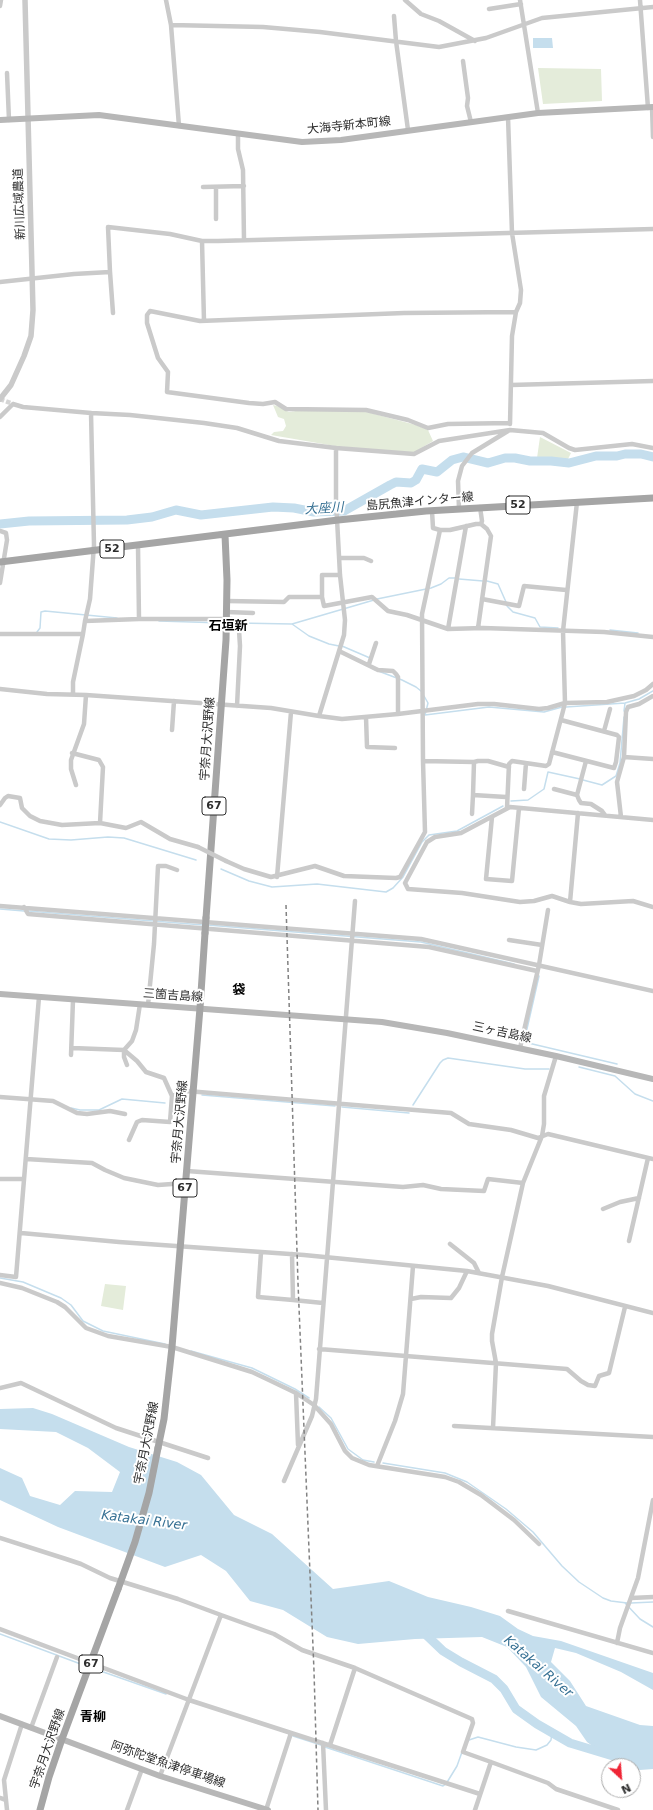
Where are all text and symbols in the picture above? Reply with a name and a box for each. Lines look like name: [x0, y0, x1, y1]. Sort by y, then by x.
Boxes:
street label: 大海寺新本町線: [306, 114, 392, 138]
street label: 新川広域農道: [12, 168, 28, 240]
street label: 島尻魚津インター線: [366, 490, 474, 514]
road number: 52: [506, 496, 530, 514]
water label: 大座川: [304, 500, 344, 518]
road number: 52: [100, 540, 124, 558]
district label: 石垣新: [209, 619, 247, 635]
street label: 宇奈月大沢野線: [198, 697, 218, 781]
road number: 67: [202, 797, 226, 815]
district label: 袋: [233, 983, 245, 999]
street label: 三箇吉島線: [143, 987, 203, 1005]
street label: 三ヶ吉島線: [471, 1020, 533, 1046]
street label: 宇奈月大沢野線: [169, 1080, 191, 1164]
road number: 67: [173, 1179, 197, 1197]
street label: 宇奈月大沢野線: [132, 1400, 162, 1486]
water label: Katakai River: [100, 1508, 188, 1534]
water label: Katakai River: [500, 1633, 576, 1701]
road number: 67: [79, 1655, 103, 1673]
street label: 宇奈月大沢野線: [28, 1707, 68, 1791]
district label: 青柳: [80, 1710, 106, 1726]
street label: 阿弥陀堂魚津停車場線: [109, 1739, 227, 1791]
north arrow: [601, 1758, 641, 1798]
text: N: [619, 1780, 633, 1796]

